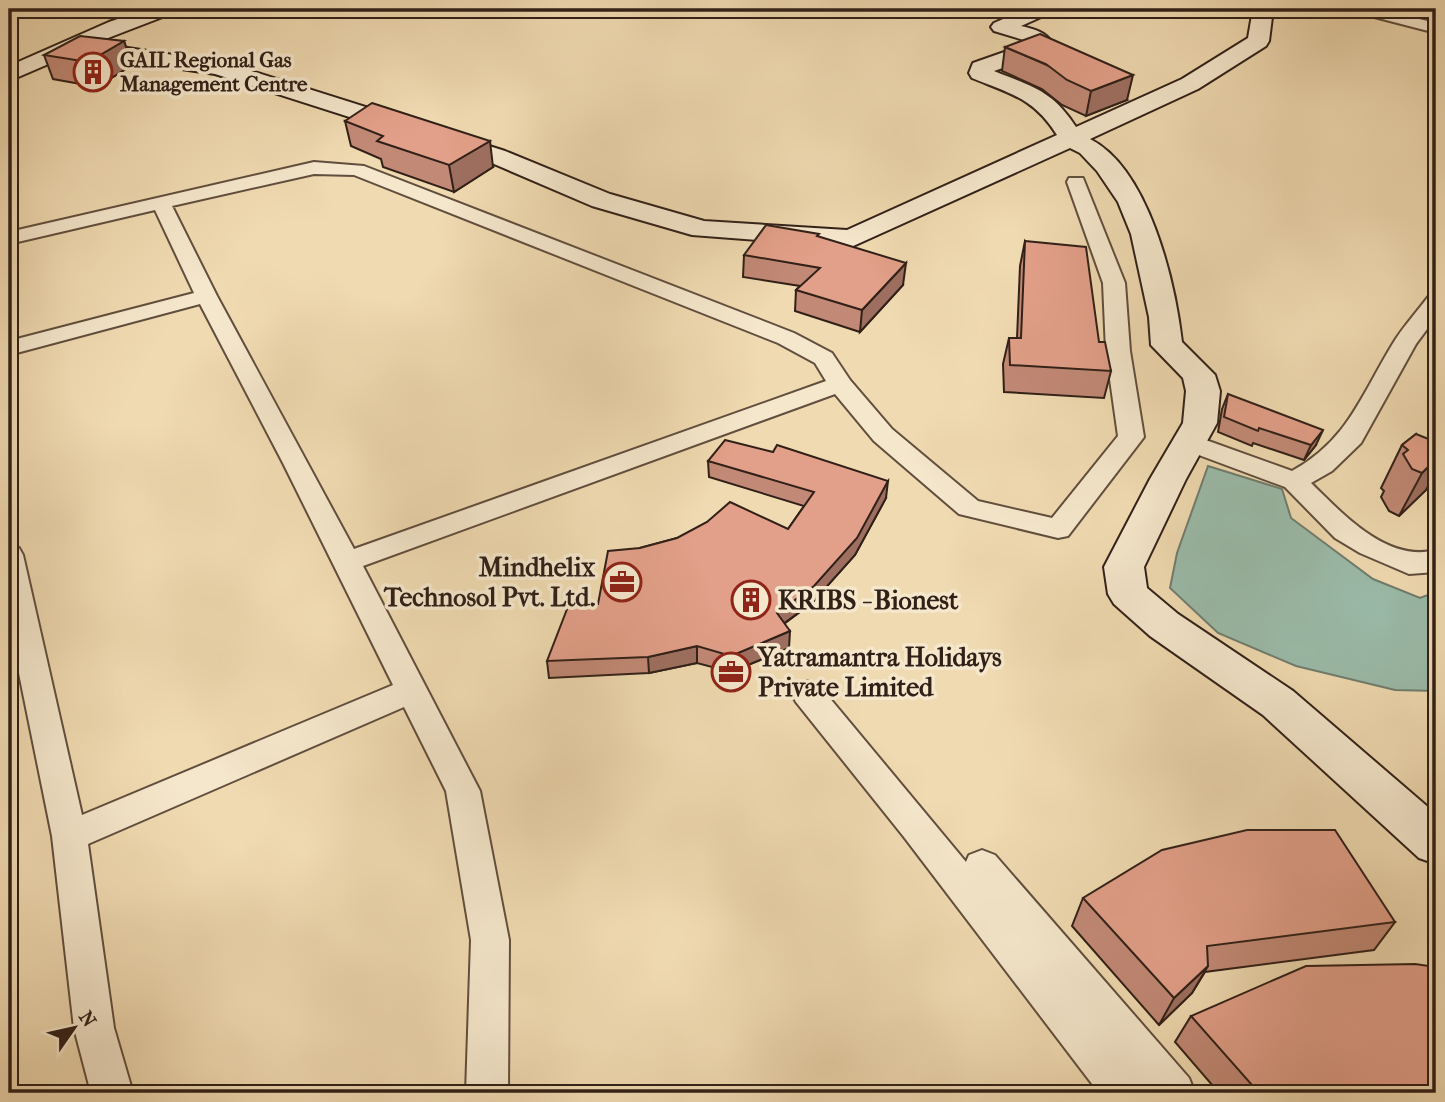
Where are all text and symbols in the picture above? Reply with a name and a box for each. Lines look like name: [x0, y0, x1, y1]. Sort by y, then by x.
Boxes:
place label: GAIL Regional Gas Management Centre: [119, 48, 308, 96]
building icon: GAIL Regional Gas Management Centre: [72, 51, 114, 93]
place label: Mindhelix Technosol Pvt. Ltd.: [383, 552, 595, 613]
office icon: Mindhelix Technosol Pvt. Ltd.: [601, 561, 643, 603]
building icon: KRIBS - Bionest: [730, 579, 772, 621]
place label: KRIBS - Bionest: [778, 585, 959, 616]
place label: Yatramantra Holidays Private Limited: [756, 642, 1002, 703]
office icon: Yatramantra Holidays Private Limited: [710, 651, 752, 693]
north arrow: [38, 993, 108, 1064]
text: N: [74, 1007, 101, 1032]

